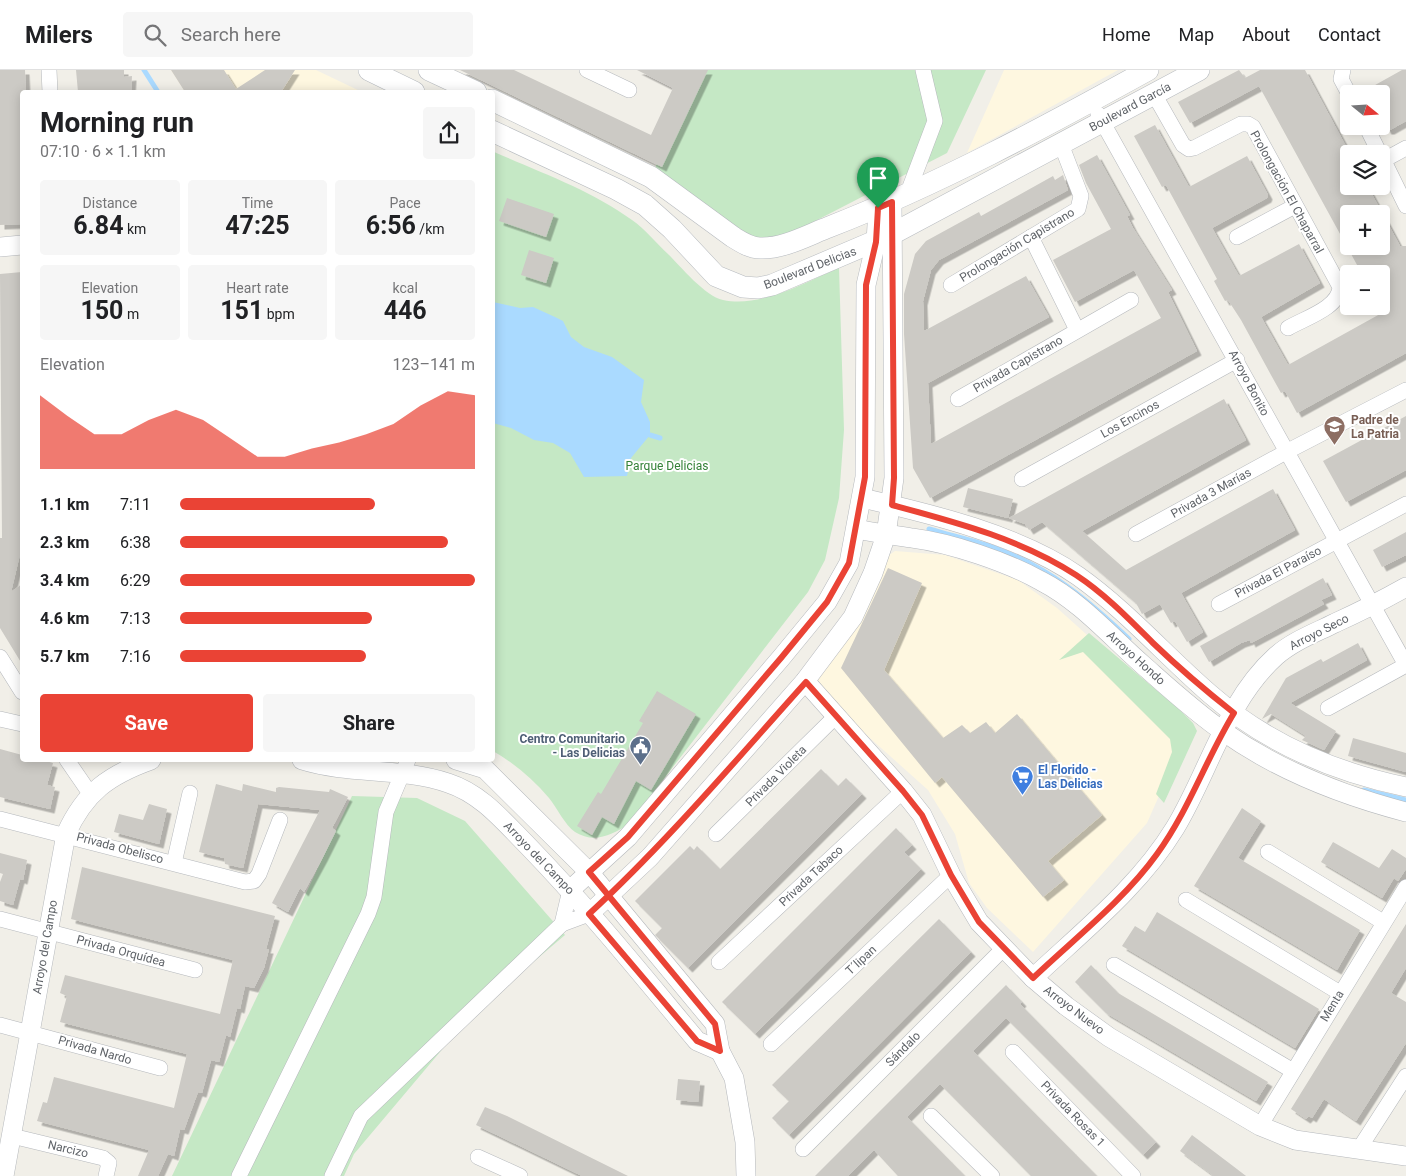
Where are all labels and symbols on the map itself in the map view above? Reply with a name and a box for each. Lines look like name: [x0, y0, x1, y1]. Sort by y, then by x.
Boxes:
street label: Boulevard García: [1087, 80, 1173, 134]
north arrow: [1340, 85, 1390, 135]
street label: Prolongación El Chaparral: [1247, 128, 1327, 256]
pin: [857, 157, 899, 208]
street label: Prolongación Capistrano: [957, 205, 1077, 285]
street label: Boulevard Delicias: [762, 244, 858, 292]
street label: Privada Capistrano: [971, 333, 1065, 395]
street label: Arroyo Bonito: [1226, 348, 1272, 418]
street label: Los Encinos: [1098, 397, 1162, 441]
place label: Padre de La Patria: [1351, 413, 1400, 441]
school or university icon: Padre de La Patria: [1323, 415, 1347, 446]
park label: Parque Delicias: [626, 459, 708, 473]
street label: Privada 3 Marías: [1168, 465, 1254, 521]
street label: Privada El Paraíso: [1232, 543, 1324, 601]
street label: Arroyo Seco: [1287, 611, 1351, 653]
street label: Arroyo Hondo: [1104, 628, 1168, 688]
place label: Centro Comunitario - Las Delicias: [519, 732, 625, 760]
public building icon: Centro Comunitario - Las Delicias: [629, 734, 653, 765]
street label: Privada Violeta: [743, 743, 809, 809]
place label: El Florido - Las Delicias: [1038, 763, 1103, 791]
supermarket icon: El Florido - Las Delicias: [1010, 765, 1034, 796]
street label: Arroyo del Campo: [501, 819, 577, 897]
street label: Privada Obelisco: [75, 830, 165, 866]
street label: Privada Tabaco: [776, 843, 846, 909]
street label: Arroyo del Campo: [30, 899, 60, 995]
street label: Privada Orquídea: [75, 932, 167, 970]
street label: T´lipan: [843, 942, 879, 978]
street label: Arroyo Nuevo: [1041, 983, 1107, 1037]
street label: Menta: [1317, 988, 1347, 1024]
street label: Sándalo: [883, 1029, 923, 1069]
street label: Privada Nardo: [57, 1033, 133, 1067]
street label: Privada Rosas 1: [1038, 1078, 1108, 1150]
street label: Narcizo: [46, 1138, 90, 1160]

